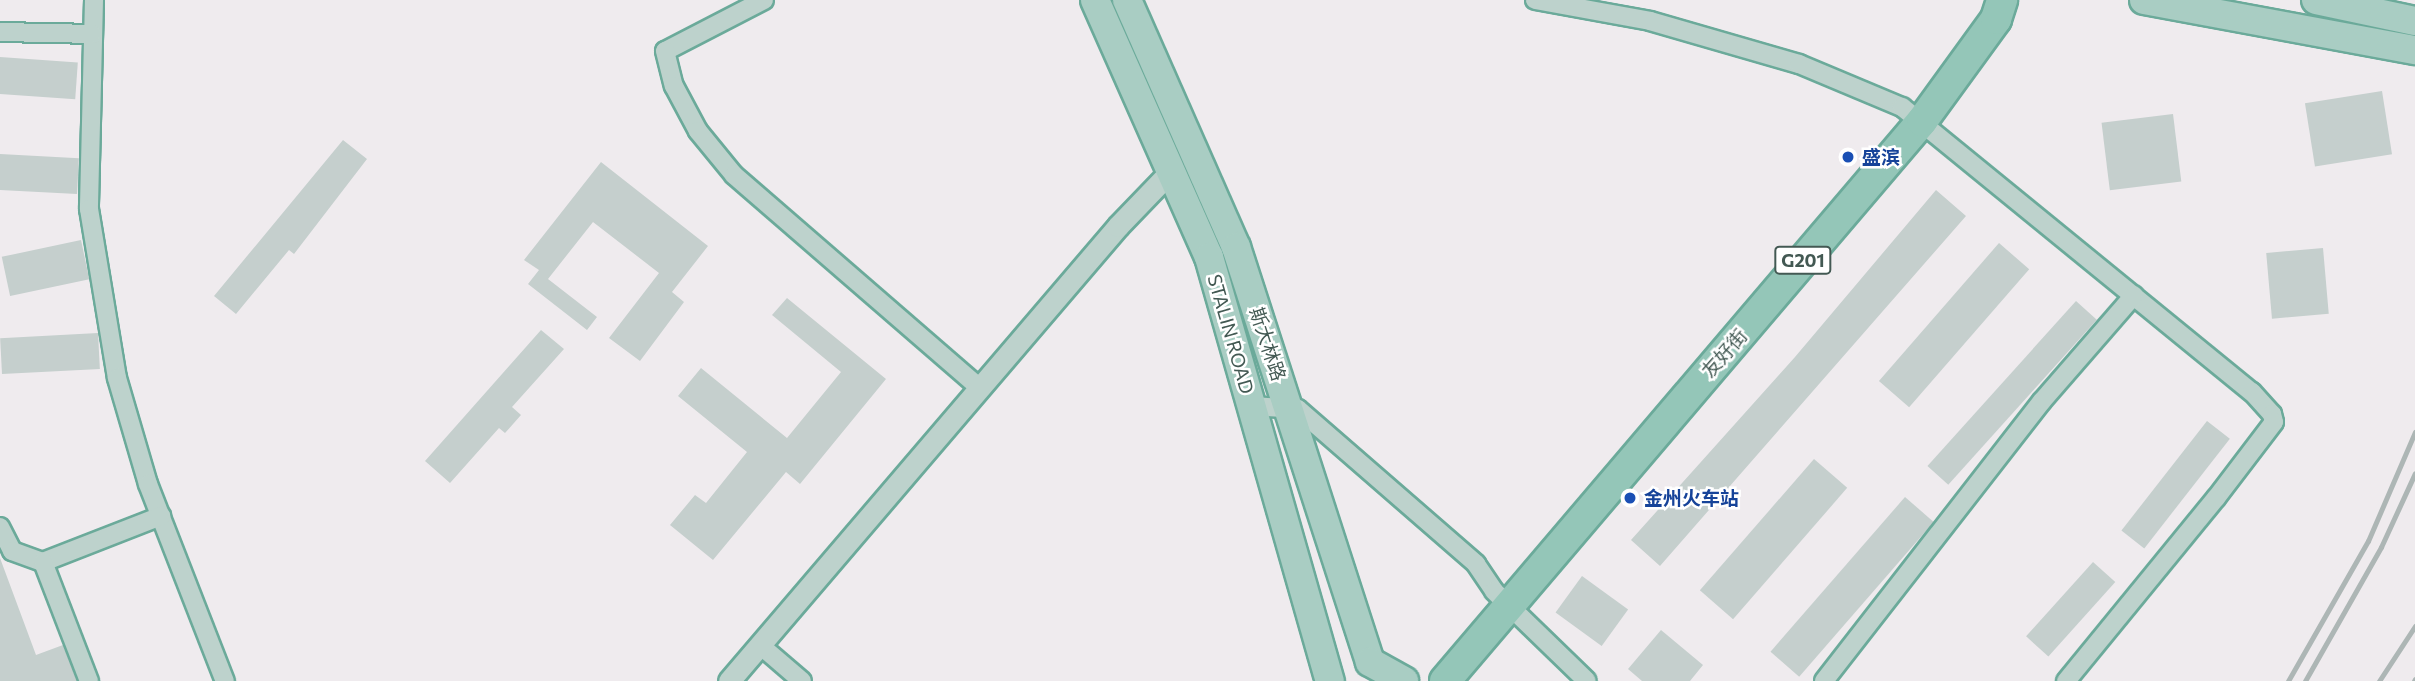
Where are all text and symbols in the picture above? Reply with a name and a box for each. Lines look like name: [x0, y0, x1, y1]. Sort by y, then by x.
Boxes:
place label: 盛滨: [1862, 146, 1900, 168]
marker: 盛滨: [1840, 149, 1856, 165]
road number: G201: [1773, 246, 1833, 274]
street label: STALIN ROAD: [1203, 272, 1259, 396]
street label: 斯大林路: [1245, 304, 1291, 384]
street label: 友好街: [1697, 324, 1751, 382]
place label: 金州火车站: [1644, 487, 1739, 509]
marker: 金州火车站: [1622, 490, 1638, 506]

